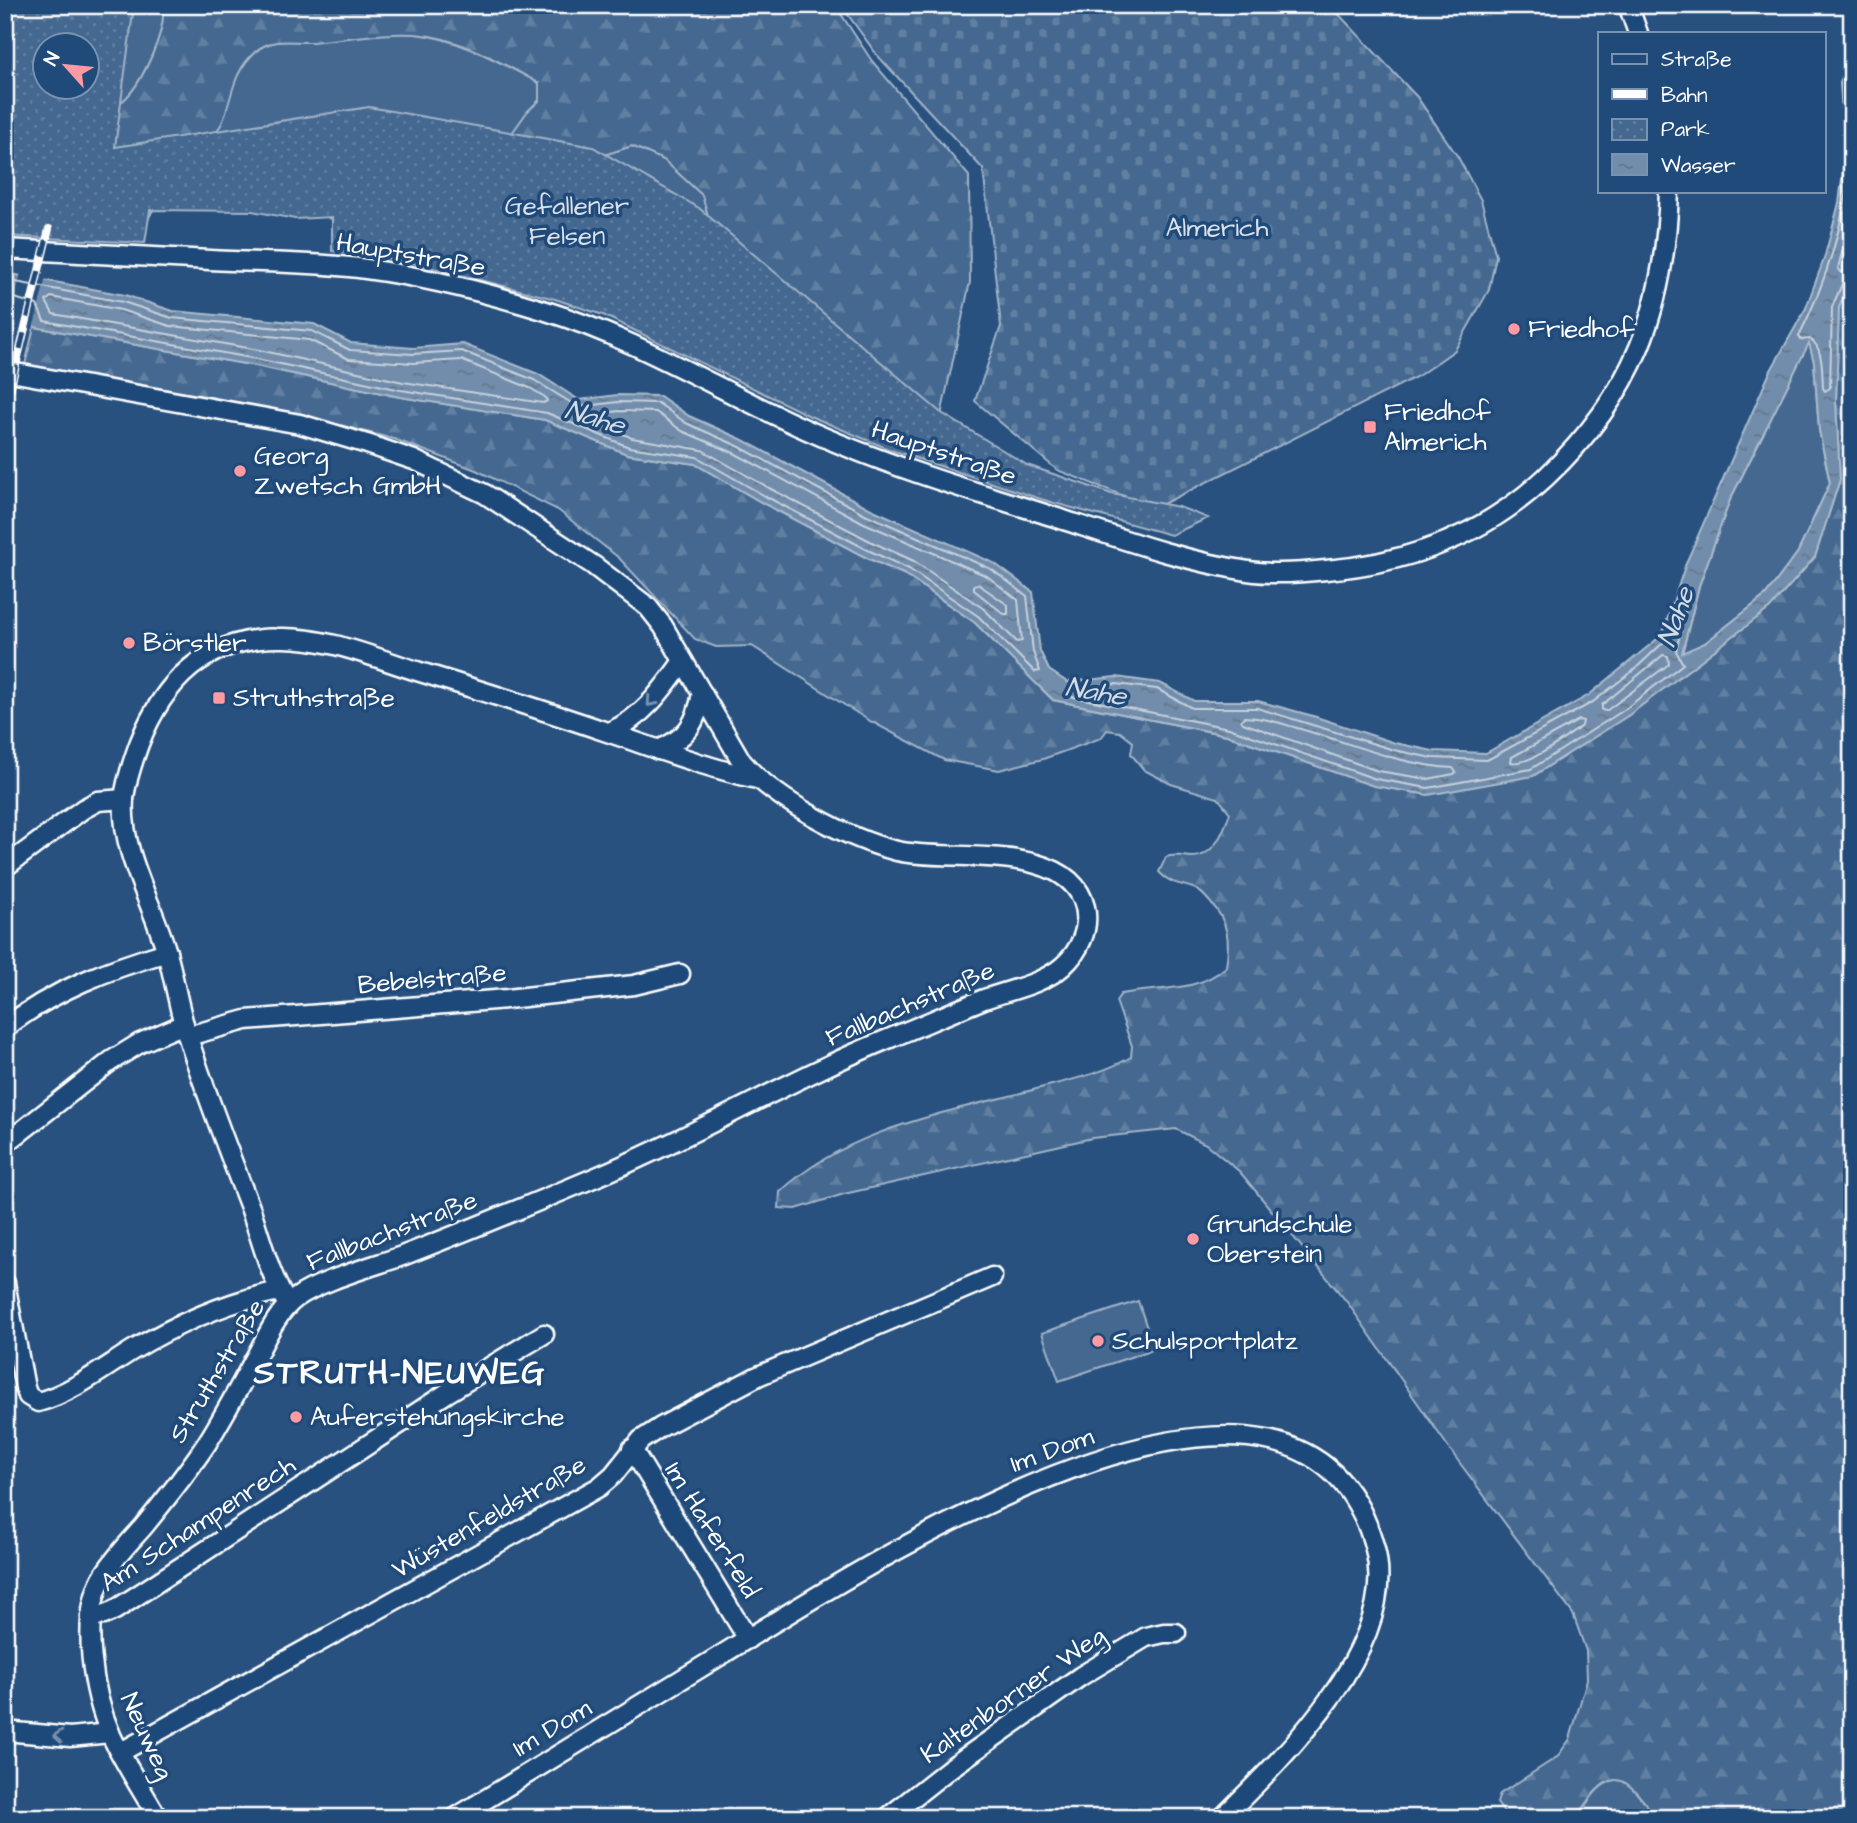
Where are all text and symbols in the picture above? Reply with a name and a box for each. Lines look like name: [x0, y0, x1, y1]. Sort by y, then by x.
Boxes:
north arrow: [32, 32, 102, 102]
legend: [1598, 32, 1826, 192]
text: Straße: [1661, 45, 1732, 74]
text: N: [37, 47, 67, 70]
text: Bahn: [1661, 81, 1708, 110]
text: Park: [1661, 115, 1710, 144]
text: Wasser: [1661, 151, 1736, 180]
park label: Gefallener Felsen: [505, 188, 629, 254]
park label: Almerich: [1166, 210, 1268, 246]
street label: Hauptstraße: [334, 224, 488, 286]
place label: Friedhof: [1528, 311, 1635, 347]
marker: Friedhof: [1506, 321, 1522, 337]
water label: Nahe: [560, 390, 632, 446]
place label: Friedhof Almerich: [1384, 394, 1491, 460]
street label: Hauptstraße: [867, 411, 1021, 495]
marker: Friedhof Almerich: [1362, 419, 1378, 435]
place label: Georg Zwetsch GmbH: [254, 438, 441, 504]
marker: Georg Zwetsch GmbH: [232, 463, 248, 479]
water label: Nahe: [1647, 580, 1705, 652]
place label: Börstler: [143, 625, 247, 661]
marker: Börstler: [121, 635, 137, 651]
water label: Nahe: [1063, 668, 1131, 717]
place label: Struthstraße: [233, 680, 395, 716]
marker: Struthstraße: [211, 690, 227, 706]
one-way arrow: [647, 694, 659, 707]
street label: Fallbachstraße: [820, 952, 1000, 1056]
street label: Bebelstraße: [356, 955, 508, 1003]
street label: Fallbachstraße: [301, 1182, 483, 1280]
place label: Grundschule Oberstein: [1207, 1206, 1353, 1272]
marker: Grundschule Oberstein: [1185, 1231, 1201, 1247]
street label: Struthstraße: [160, 1292, 274, 1450]
place label: Schulsportplatz: [1112, 1323, 1298, 1359]
marker: Schulsportplatz: [1090, 1333, 1106, 1349]
district label: STRUTH-NEUWEG: [253, 1350, 546, 1396]
place label: Auferstehungskirche: [310, 1399, 565, 1437]
marker: Auferstehungskirche: [288, 1409, 304, 1425]
street label: Im Dom: [1005, 1418, 1099, 1482]
street label: Am Schampenrech: [93, 1447, 303, 1601]
street label: Wüstenfeldstraße: [385, 1447, 593, 1587]
street label: Im Haferfeld: [656, 1455, 768, 1605]
street label: Kaltenborner Weg: [913, 1618, 1114, 1774]
street label: Neuweg: [109, 1687, 183, 1786]
street label: Im Dom: [506, 1690, 599, 1766]
one-way arrow: [52, 1729, 63, 1744]

